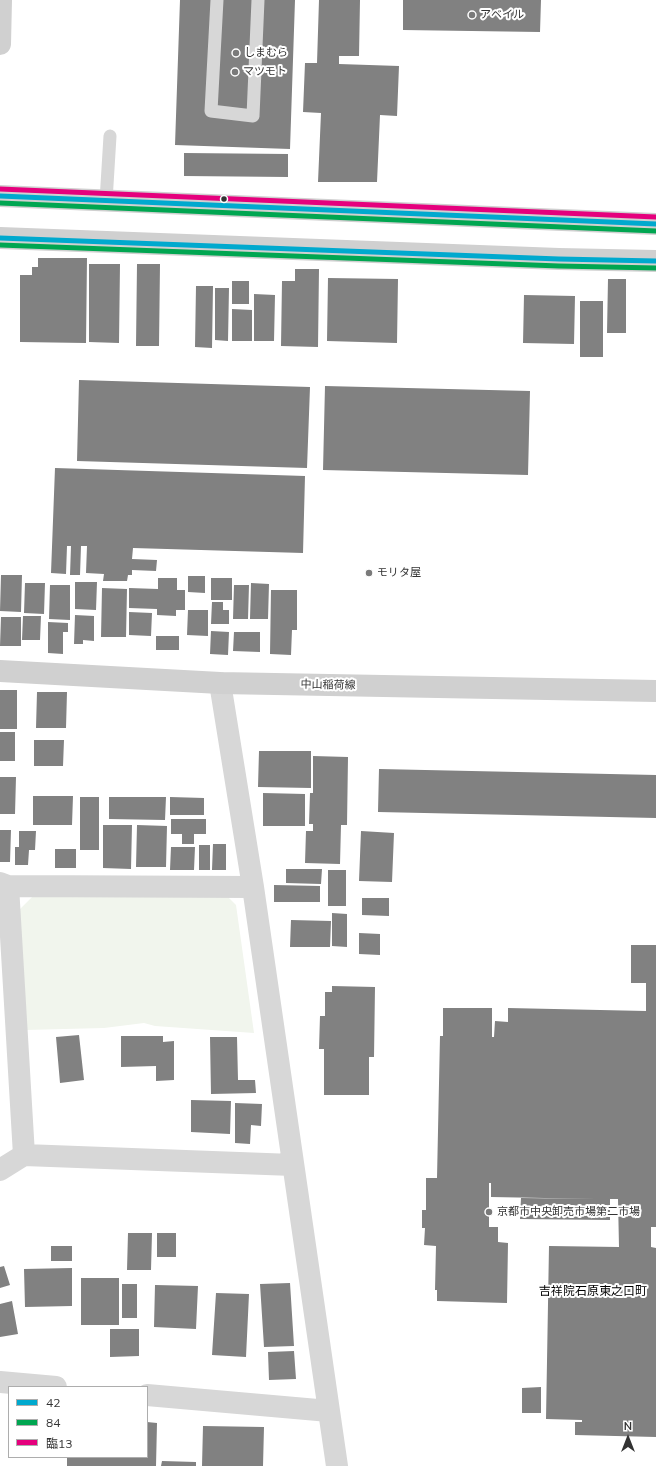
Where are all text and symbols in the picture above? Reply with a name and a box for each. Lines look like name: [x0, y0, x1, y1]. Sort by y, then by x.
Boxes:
place label: アベイル: [480, 8, 524, 22]
marker: アベイル: [467, 10, 477, 20]
place label: しまむら: [244, 46, 288, 60]
marker: しまむら: [231, 48, 241, 58]
place label: マツモト: [243, 65, 287, 79]
marker: マツモト: [230, 67, 240, 77]
unlabelled marker: [219, 194, 229, 204]
place label: モリタ屋: [377, 566, 421, 580]
marker: モリタ屋: [364, 568, 374, 578]
street label: 中山稲荷線: [300, 678, 356, 692]
place label: 京都市中央卸売市場第二市場: [497, 1205, 640, 1219]
marker: 京都市中央卸売市場第二市場: [484, 1207, 494, 1217]
district label: 吉祥院石原東之口町: [539, 1284, 647, 1298]
legend: [8, 1386, 148, 1458]
text: 42: [46, 1395, 60, 1410]
text: 84: [46, 1415, 60, 1430]
north arrow: [608, 1418, 648, 1458]
text: N: [624, 1419, 632, 1433]
text: 臨13: [46, 1436, 72, 1451]

